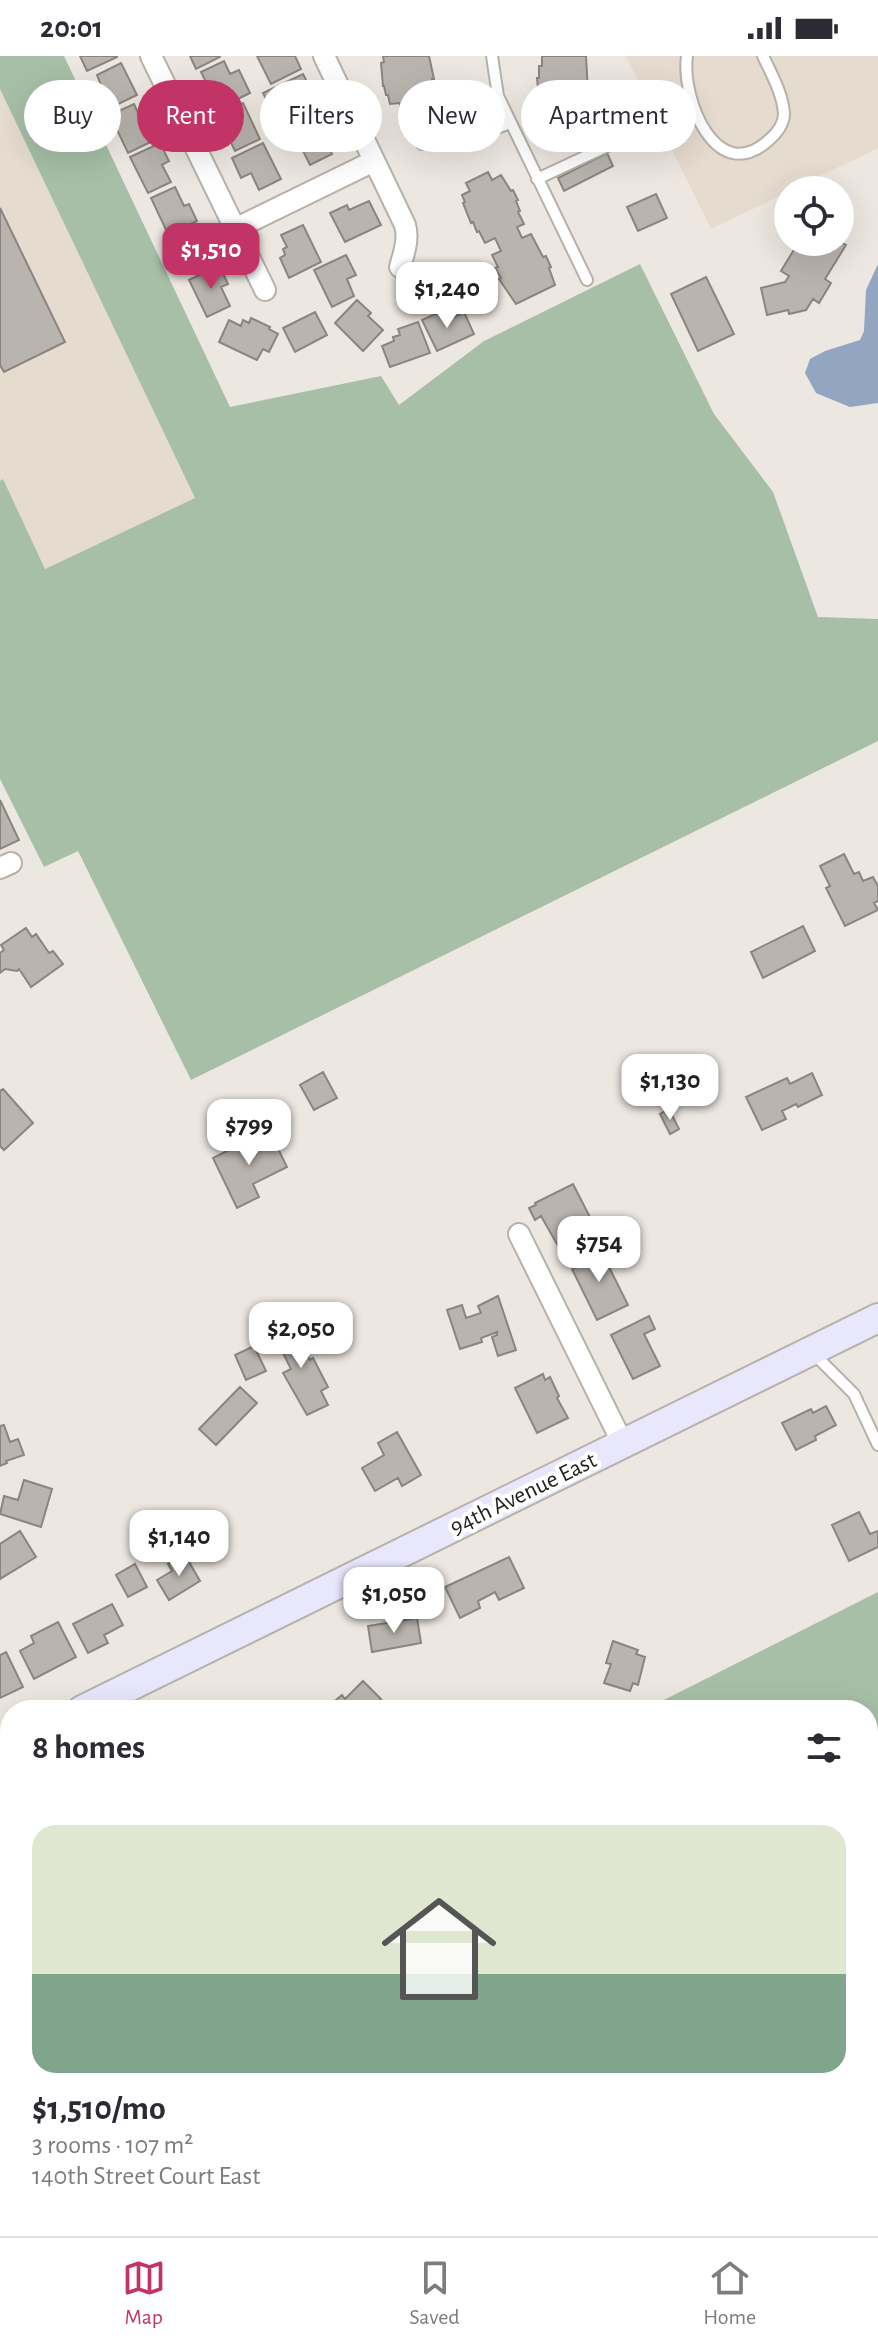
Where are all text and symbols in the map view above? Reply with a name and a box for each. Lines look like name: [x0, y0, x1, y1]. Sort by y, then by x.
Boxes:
text: 20:01: [40, 13, 103, 43]
chip: Buy: [24, 80, 121, 152]
chip: Rent: [137, 80, 244, 152]
chip: Filters: [260, 80, 382, 152]
chip: New: [398, 80, 505, 152]
chip: Apartment: [521, 80, 696, 152]
map controls: [774, 176, 854, 256]
button: locate: [774, 176, 854, 256]
pin: $1,510: [146, 223, 276, 291]
text: $1,510: [180, 236, 242, 262]
pin: $1,240: [382, 262, 512, 330]
text: $1,240: [414, 275, 480, 301]
pin: $1,130: [605, 1054, 735, 1122]
text: $1,130: [639, 1067, 701, 1093]
pin: $799: [202, 1099, 296, 1167]
text: $799: [225, 1112, 273, 1138]
pin: $754: [552, 1216, 646, 1284]
text: $754: [575, 1229, 623, 1255]
pin: $2,050: [236, 1302, 366, 1370]
text: $2,050: [267, 1315, 335, 1341]
street label: 94th Avenue East: [446, 1448, 601, 1540]
pin: $1,140: [114, 1510, 244, 1578]
text: $1,140: [148, 1523, 211, 1549]
pin: $1,050: [329, 1567, 459, 1635]
text: $1,050: [361, 1580, 427, 1606]
icon: filters: [802, 1726, 846, 1770]
text: 8 homes: [32, 1731, 145, 1765]
icon: home: [367, 1877, 511, 2021]
text: $1,510/mo: [32, 2092, 166, 2126]
text: 3 rooms · 107 m²: [32, 2132, 193, 2158]
text: 140th Street Court East: [32, 2163, 260, 2189]
tab: Map: [122, 2256, 166, 2330]
tab: Saved: [409, 2256, 460, 2330]
tab: Home: [703, 2256, 756, 2330]

